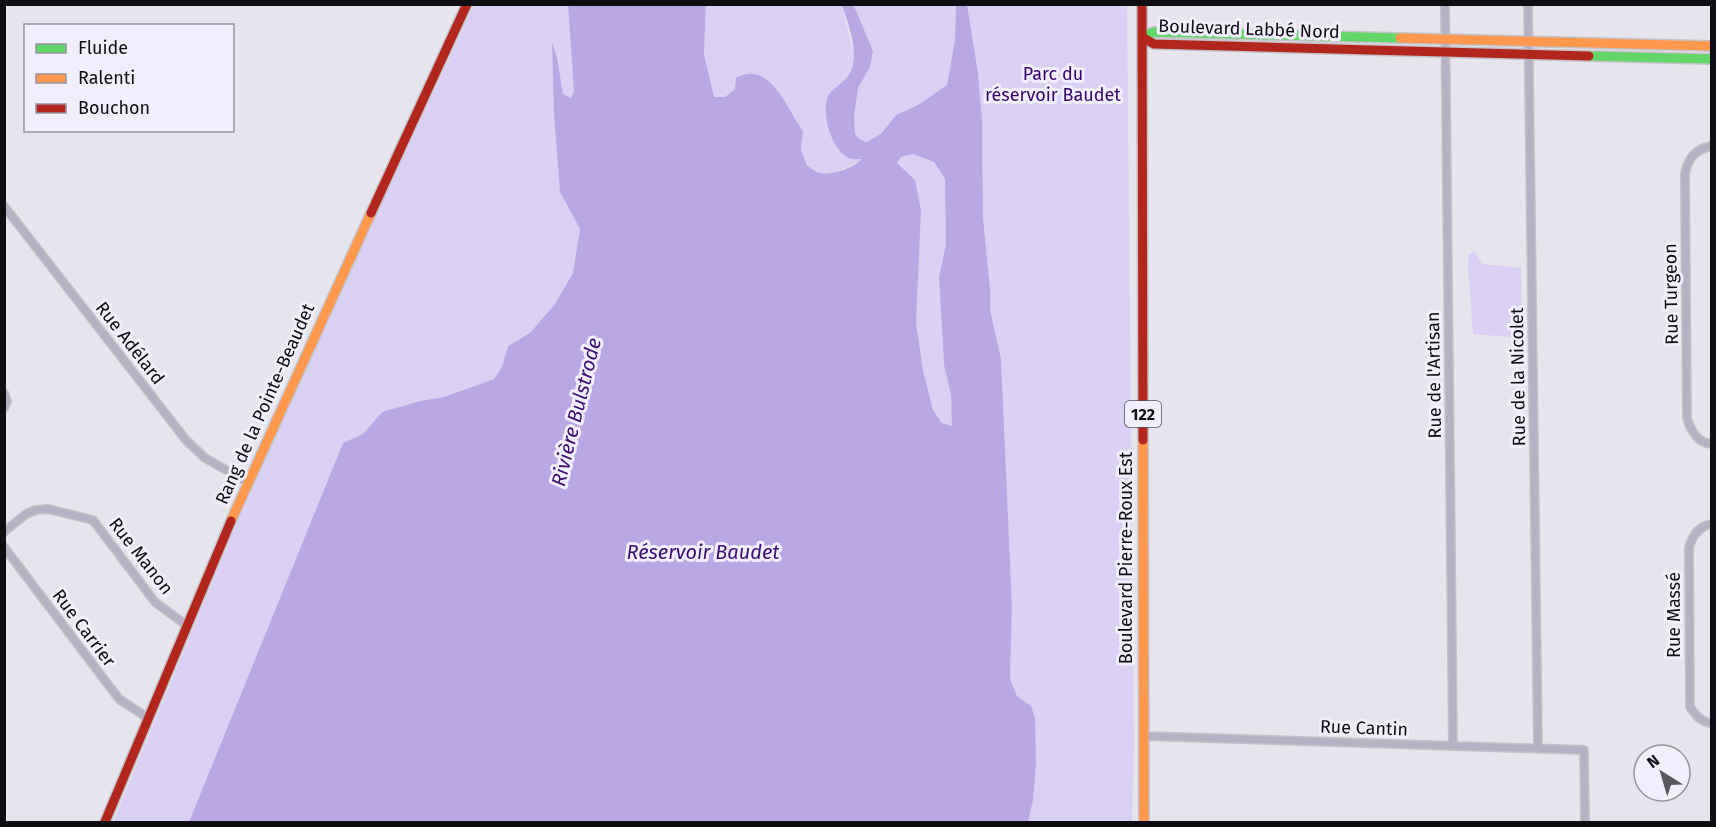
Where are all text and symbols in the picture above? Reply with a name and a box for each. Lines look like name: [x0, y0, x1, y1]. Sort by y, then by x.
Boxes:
street label: Boulevard Labbé Nord: [1158, 15, 1340, 43]
legend: [24, 24, 234, 132]
text: Fluide: [78, 37, 128, 59]
park label: Parc du réservoir Baudet: [985, 63, 1121, 106]
text: Ralenti: [78, 67, 135, 89]
text: Bouchon: [78, 97, 150, 119]
street label: Rue Turgeon: [1659, 243, 1683, 345]
street label: Rue Adélard: [91, 297, 169, 389]
street label: Rang de la Pointe-Beaudet: [211, 300, 319, 508]
street label: Rue de la Nicolet: [1506, 307, 1530, 447]
street label: Rue de l'Artisan: [1422, 311, 1446, 439]
water label: Rivière Bulstrode: [546, 335, 606, 489]
road number: 122: [1125, 401, 1161, 427]
street label: Boulevard Pierre-Roux Est: [1115, 451, 1137, 664]
street label: Rue Manon: [104, 513, 178, 599]
water label: Réservoir Baudet: [627, 540, 780, 564]
street label: Rue Massé: [1663, 572, 1685, 658]
street label: Rue Carrier: [48, 585, 120, 671]
street label: Rue Cantin: [1319, 715, 1409, 741]
north arrow: [1632, 743, 1692, 803]
text: N: [1643, 751, 1663, 772]

